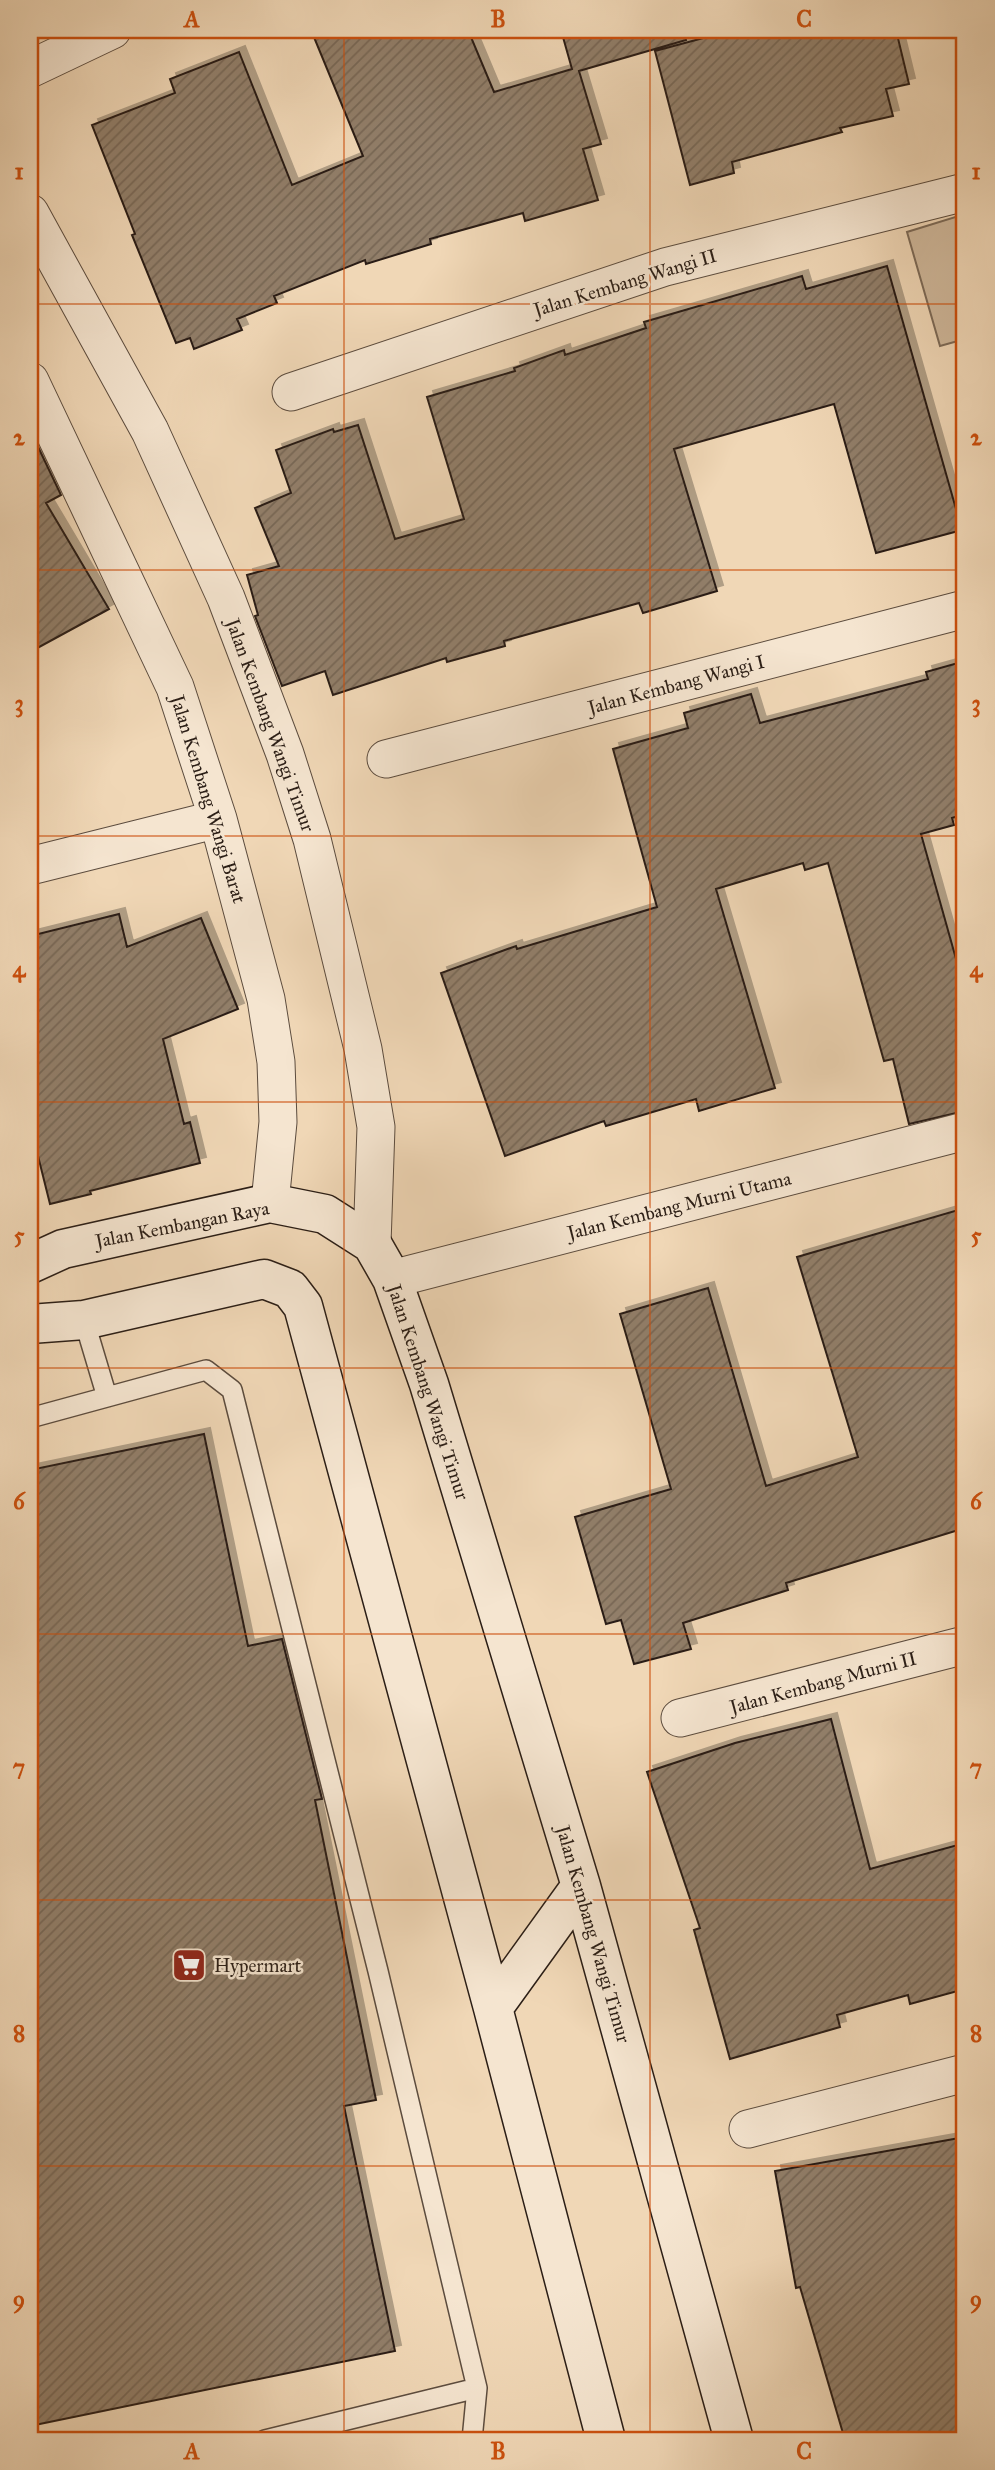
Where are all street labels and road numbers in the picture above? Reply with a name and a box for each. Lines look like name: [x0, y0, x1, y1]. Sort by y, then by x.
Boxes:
street label: Jalan Kembang Wangi II: [529, 244, 720, 323]
street label: Jalan Kembang Wangi Timur: [220, 614, 320, 836]
street label: Jalan Kembang Wangi I: [583, 650, 767, 721]
street label: Jalan Kembang Wangi Barat: [164, 690, 251, 907]
street label: Jalan Kembang Murni Utama: [563, 1166, 795, 1246]
street label: Jalan Kembangan Raya: [91, 1196, 272, 1254]
street label: Jalan Kembang Wangi Timur: [381, 1280, 475, 1504]
street label: Jalan Kembang Murni II: [725, 1646, 920, 1720]
street label: Jalan Kembang Wangi Timur: [550, 1821, 636, 2047]

